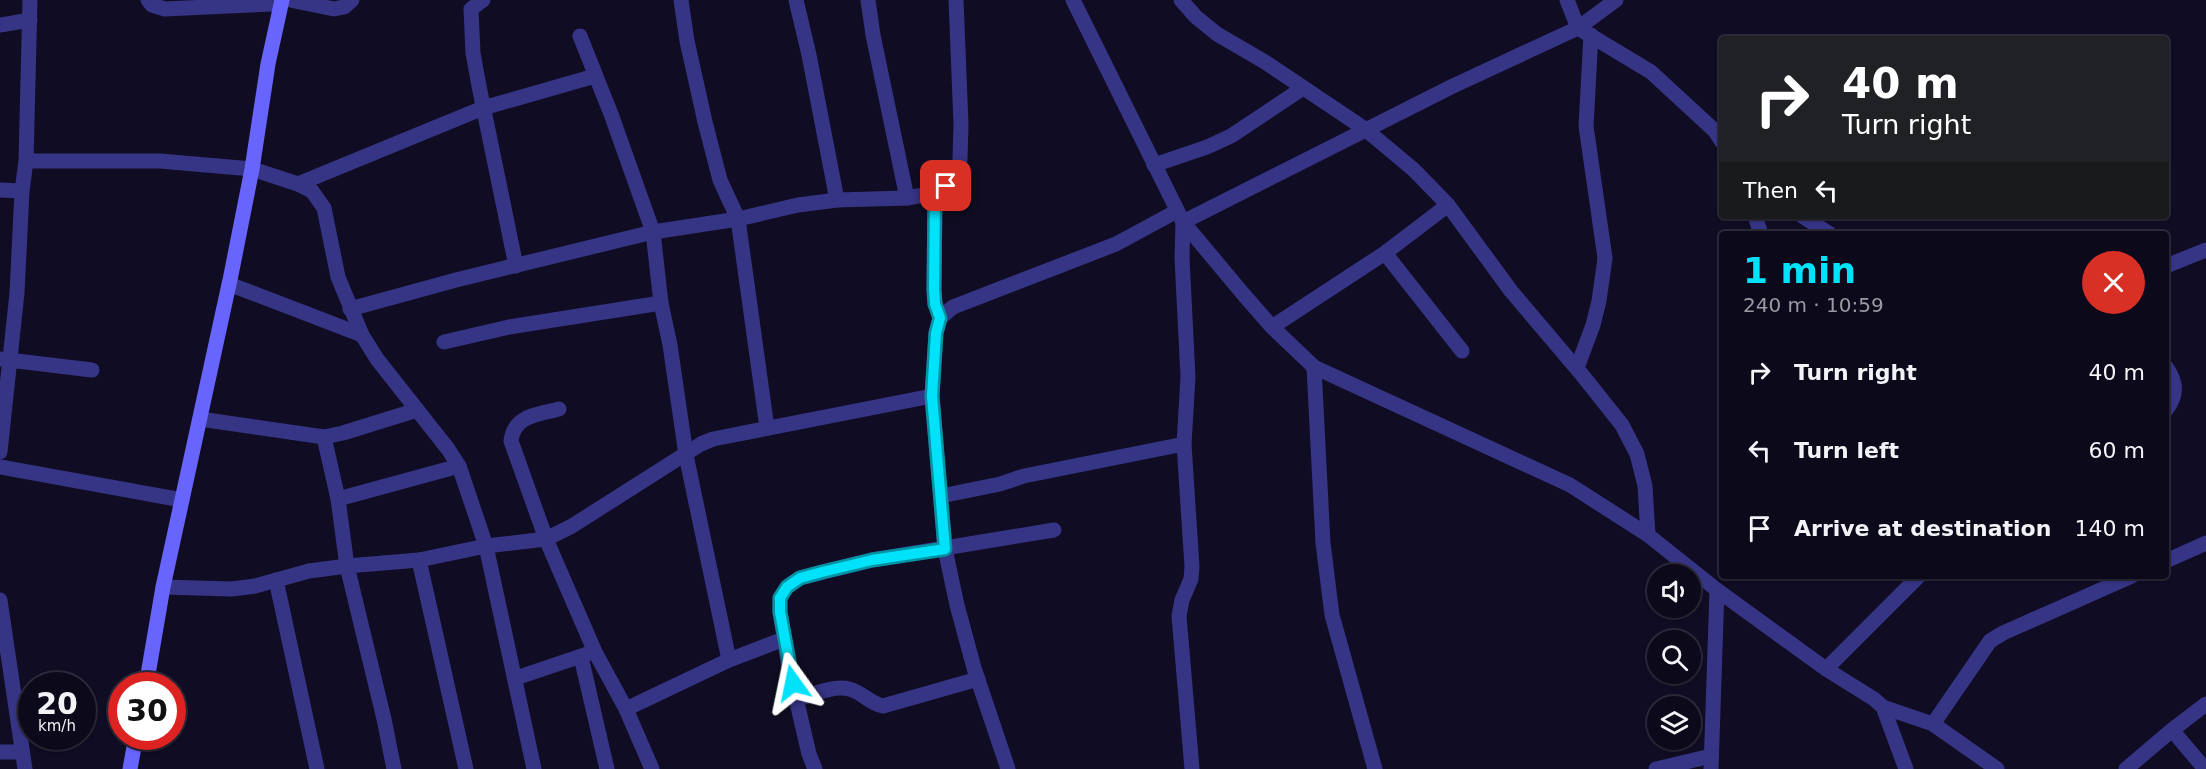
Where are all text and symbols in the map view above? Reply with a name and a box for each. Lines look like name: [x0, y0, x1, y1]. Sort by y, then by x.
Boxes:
text: 40 m: [1842, 59, 1959, 108]
icon: right: [1743, 60, 1821, 138]
text: Turn right: [1842, 109, 1971, 140]
pin: [920, 160, 971, 211]
icon: arrive: [929, 169, 962, 202]
icon: left: [1810, 174, 1843, 207]
text: Then: [1743, 178, 1798, 203]
text: 1 min: [1743, 250, 1856, 291]
button: close: [2082, 251, 2145, 314]
text: 240 m · 10:59: [1743, 293, 1884, 317]
icon: right: [1743, 356, 1776, 389]
text: Turn right: [1794, 360, 1917, 385]
text: 40 m: [2089, 360, 2145, 385]
icon: left: [1743, 434, 1776, 467]
text: Turn left: [1794, 438, 1899, 463]
text: 60 m: [2089, 438, 2145, 463]
icon: arrive: [1743, 512, 1776, 545]
text: Arrive at destination: [1794, 516, 2051, 541]
text: 140 m: [2075, 516, 2145, 541]
map controls: [1647, 564, 1701, 750]
button: sound: [1647, 564, 1701, 618]
button: search: [1647, 630, 1701, 684]
position arrow: [761, 651, 825, 715]
speed limit sign: 30: [108, 672, 186, 750]
text: 20: [36, 686, 78, 721]
button: layers: [1647, 696, 1701, 750]
text: km/h: [38, 717, 76, 735]

